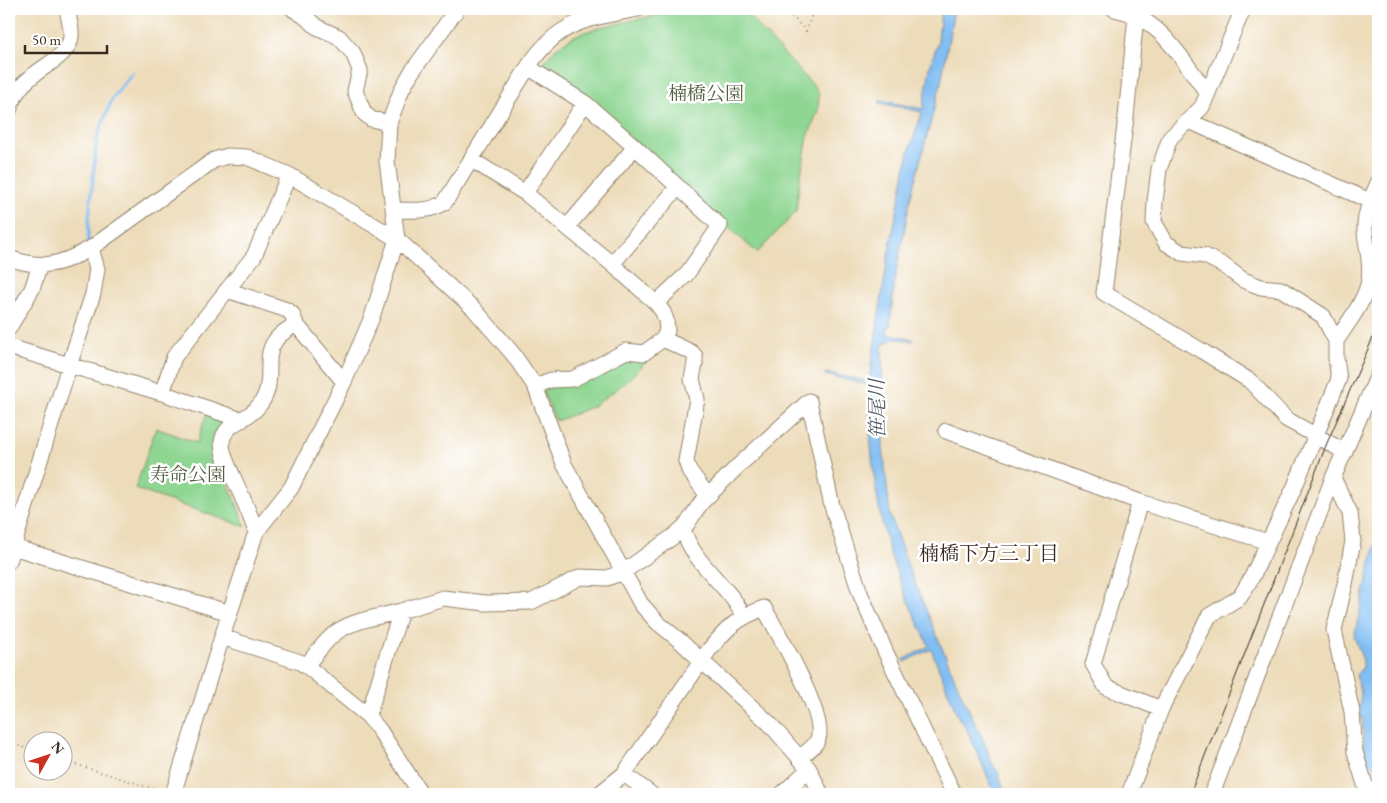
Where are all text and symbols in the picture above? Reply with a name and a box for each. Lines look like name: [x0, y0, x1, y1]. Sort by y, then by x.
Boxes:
scale bar: [25, 22, 108, 54]
text: 50 m: [32, 30, 61, 49]
park label: 楠橋公園: [668, 81, 744, 106]
water label: 笹尾川: [863, 377, 891, 439]
park label: 寿命公園: [150, 462, 226, 487]
district label: 楠橋下方三丁目: [919, 540, 1059, 566]
north arrow: [22, 730, 72, 780]
text: N: [47, 738, 69, 758]

